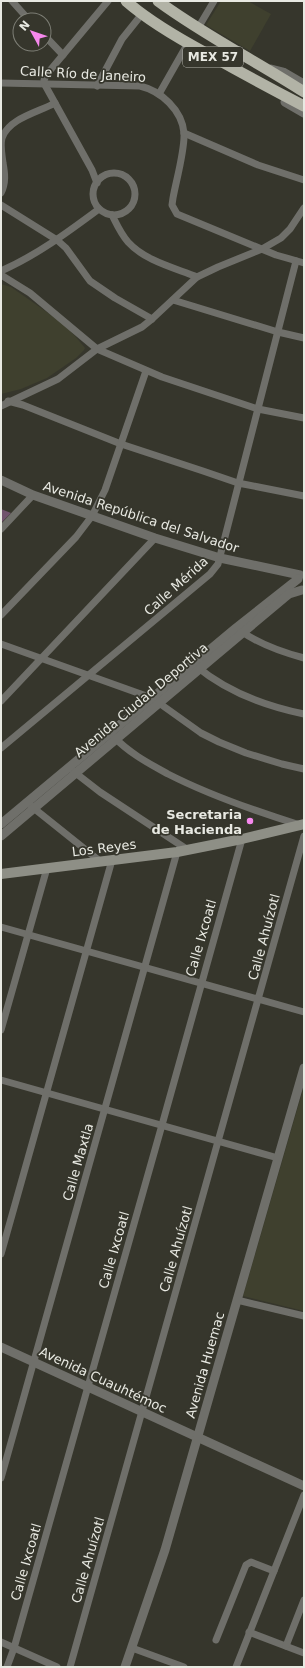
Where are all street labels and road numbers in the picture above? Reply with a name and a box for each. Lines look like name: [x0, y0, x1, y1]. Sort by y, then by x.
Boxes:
road number: MEX 57: [183, 47, 243, 67]
street label: Calle Río de Janeiro: [20, 63, 146, 85]
street label: Avenida República del Salvador: [41, 478, 241, 556]
street label: Calle Mérida: [141, 553, 211, 619]
street label: Avenida Ciudad Deportiva: [71, 640, 211, 760]
street label: Los Reyes: [71, 837, 137, 859]
street label: Calle Ahuízotl: [245, 892, 283, 982]
street label: Calle Ixcoatl: [183, 898, 219, 978]
street label: Calle Maxtla: [60, 1122, 96, 1202]
street label: Calle Ahuízotl: [157, 1204, 195, 1294]
street label: Calle Ixcoatl: [96, 1210, 132, 1290]
street label: Avenida Huemac: [183, 1310, 227, 1420]
street label: Avenida Cuauhtémoc: [37, 1344, 169, 1416]
street label: Calle Ahuízotl: [69, 1515, 107, 1605]
street label: Calle Ixcoatl: [8, 1522, 44, 1602]

